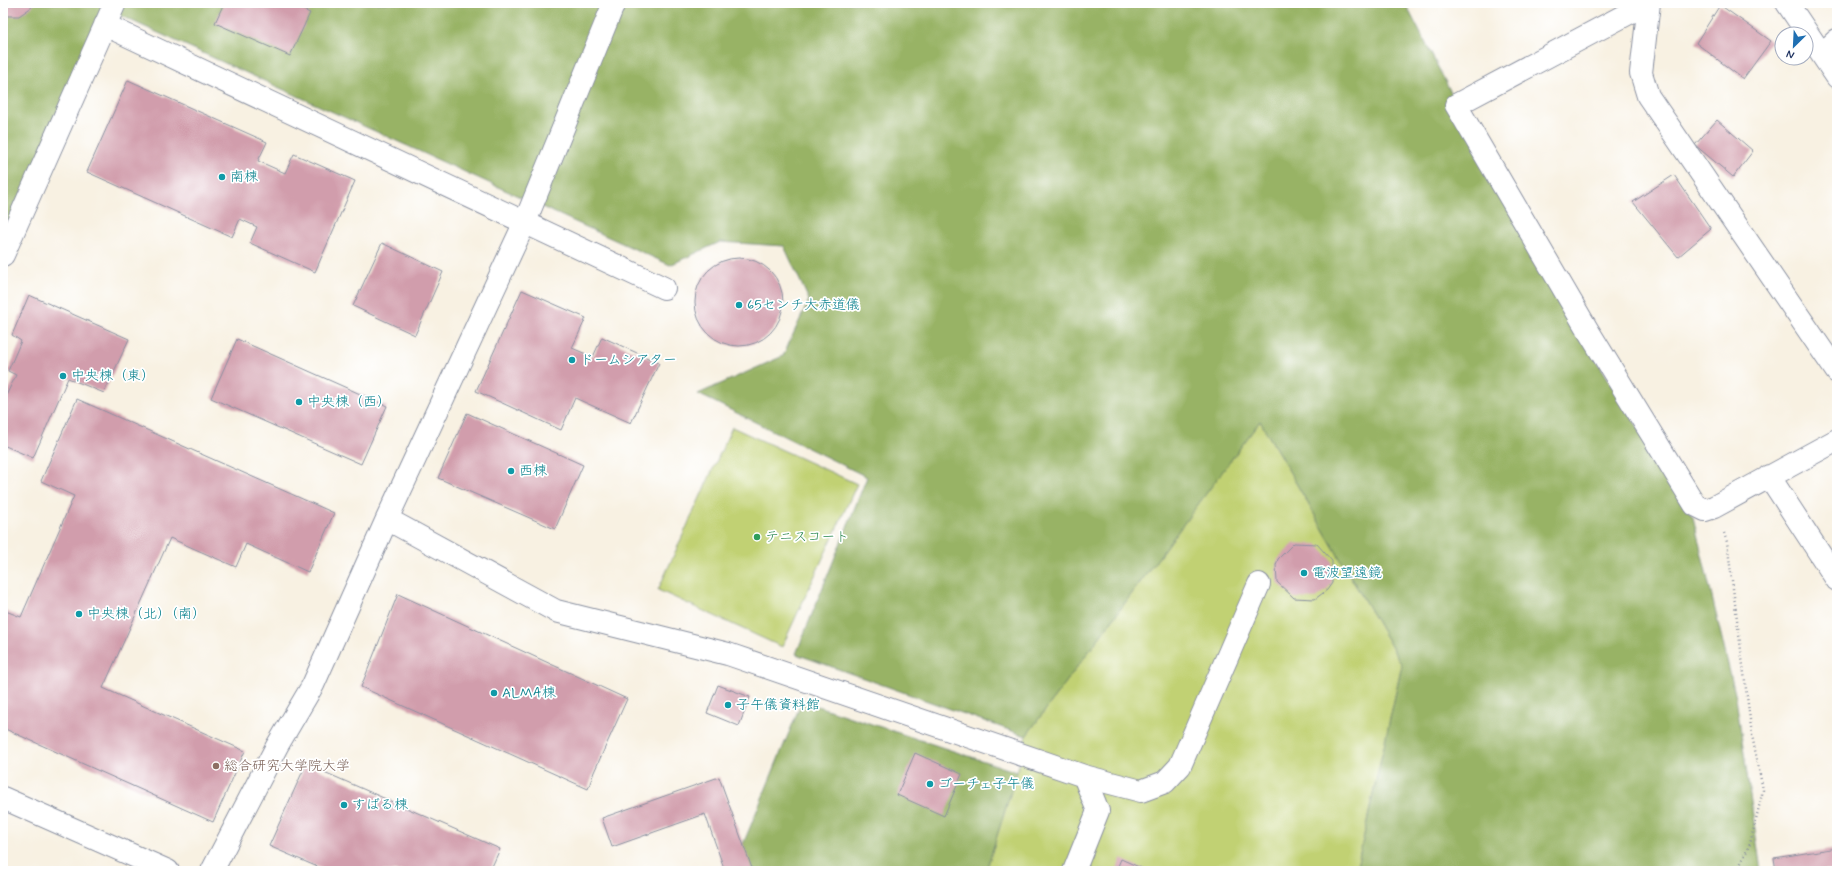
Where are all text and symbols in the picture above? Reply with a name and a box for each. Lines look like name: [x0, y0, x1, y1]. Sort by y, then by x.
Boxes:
north arrow: [1774, 26, 1814, 66]
text: N: [1784, 46, 1797, 62]
place label: 南棟: [230, 168, 259, 186]
marker: 南棟: [217, 172, 227, 182]
place label: 65センチ大赤道儀: [747, 296, 860, 314]
marker: 65センチ大赤道儀: [734, 300, 744, 310]
place label: ドームシアター: [580, 351, 677, 369]
marker: ドームシアター: [567, 355, 577, 365]
place label: 中央棟（東）: [71, 367, 155, 385]
marker: 中央棟（東）: [58, 371, 68, 381]
place label: 中央棟（西）: [307, 393, 391, 411]
marker: 中央棟（西）: [294, 397, 304, 407]
place label: 西棟: [519, 462, 548, 480]
marker: 西棟: [506, 466, 516, 476]
place label: テニスコート: [765, 528, 849, 546]
marker: テニスコート: [752, 532, 762, 542]
place label: 電波望遠鏡: [1312, 564, 1382, 582]
marker: 電波望遠鏡: [1299, 568, 1309, 578]
place label: 中央棟（北）（南）: [87, 605, 206, 623]
marker: 中央棟（北）（南）: [74, 609, 84, 619]
place label: ALMA棟: [502, 684, 557, 702]
marker: ALMA棟: [489, 688, 499, 698]
place label: 子午儀資料館: [736, 696, 820, 714]
marker: 子午儀資料館: [723, 700, 733, 710]
place label: 総合研究大学院大学: [224, 757, 350, 775]
marker: 総合研究大学院大学: [211, 761, 221, 771]
place label: ゴーチェ子午儀: [938, 775, 1035, 793]
marker: ゴーチェ子午儀: [925, 779, 935, 789]
place label: すばる棟: [352, 796, 409, 814]
marker: すばる棟: [339, 800, 349, 810]

